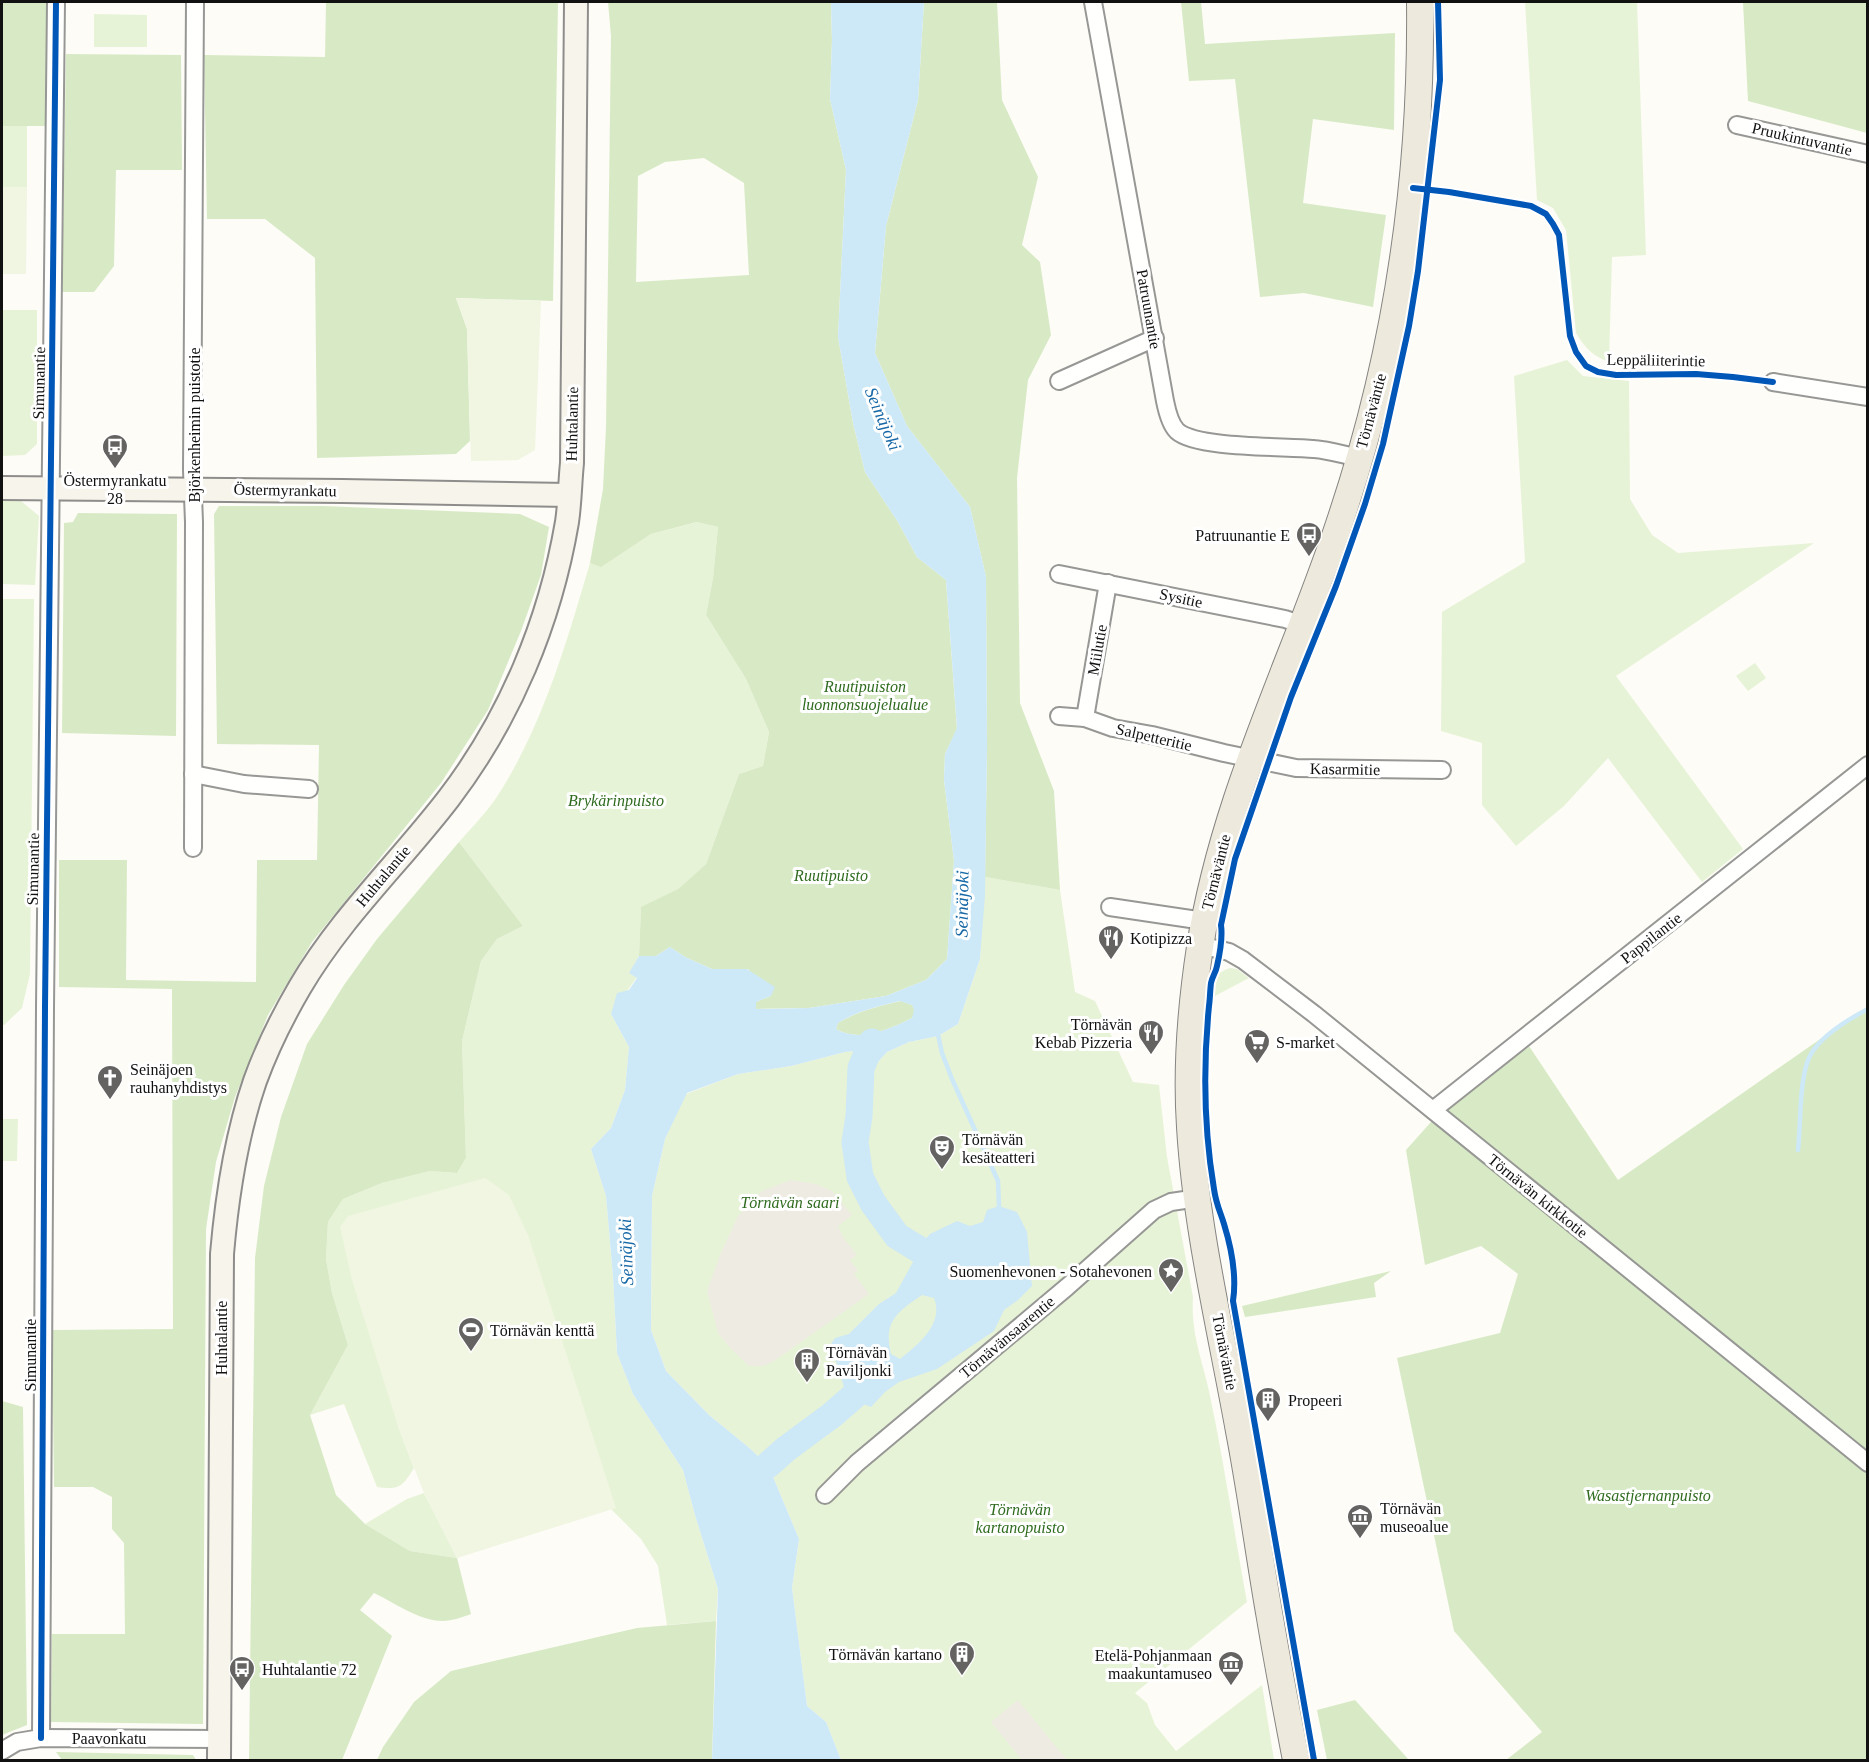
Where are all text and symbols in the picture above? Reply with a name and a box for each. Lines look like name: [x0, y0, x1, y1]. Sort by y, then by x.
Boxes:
street label: Pruukintuvantie: [1750, 119, 1854, 159]
street label: Patruunantie: [1134, 268, 1164, 350]
street label: Simunantie: [30, 346, 48, 420]
street label: Björkenheimin puistotie: [186, 347, 204, 503]
street label: Leppäliiterintie: [1607, 351, 1705, 370]
street label: Törnäväntie: [1353, 371, 1389, 451]
water label: Seinäjoki: [861, 384, 905, 454]
street label: Huhtalantie: [563, 387, 581, 461]
bus stop icon: Östermyrankatu 28: [100, 432, 130, 470]
place label: Östermyrankatu 28: [63, 472, 167, 507]
street label: Östermyrankatu: [233, 481, 337, 500]
bus stop icon: Patruunantie E: [1294, 520, 1324, 558]
place label: Patruunantie E: [1195, 527, 1290, 544]
street label: Sysitie: [1158, 585, 1204, 612]
street label: Miilutie: [1084, 623, 1110, 677]
park label: Ruutipuiston luonnonsuojelualue: [802, 678, 928, 714]
street label: Salpetteritie: [1114, 720, 1194, 755]
street label: Kasarmitie: [1310, 760, 1380, 778]
park label: Brykärinpuisto: [568, 792, 664, 810]
street label: Simunantie: [24, 832, 42, 906]
street label: Törnäväntie: [1198, 832, 1234, 912]
street label: Huhtalantie: [352, 842, 414, 910]
park label: Ruutipuisto: [793, 867, 868, 885]
water label: Seinäjoki: [951, 870, 973, 938]
street label: Pappilantie: [1617, 909, 1685, 968]
restaurant icon: Kotipizza: [1096, 923, 1126, 961]
place label: Kotipizza: [1130, 930, 1192, 948]
place label: Törnävän Kebab Pizzeria: [1035, 1016, 1132, 1051]
restaurant icon: Törnävän Kebab Pizzeria: [1136, 1018, 1166, 1056]
supermarket icon: S-market: [1242, 1027, 1272, 1065]
place label: S-market: [1276, 1034, 1335, 1051]
place label: Seinäjoen rauhanyhdistys: [130, 1061, 227, 1097]
church icon: Seinäjoen rauhanyhdistys: [95, 1063, 125, 1101]
place label: Törnävän kesäteatteri: [962, 1131, 1035, 1166]
theatre icon: Törnävän kesäteatteri: [927, 1133, 957, 1171]
street label: Törnävän kirkkotie: [1485, 1151, 1591, 1241]
park label: Törnävän saari: [740, 1194, 840, 1211]
water label: Seinäjoki: [615, 1218, 637, 1286]
place icon: Suomenhevonen - Sotahevonen: [1156, 1256, 1186, 1294]
place label: Suomenhevonen - Sotahevonen: [949, 1263, 1152, 1280]
street label: Törnävänsaarentie: [956, 1293, 1058, 1381]
street label: Huhtalantie: [213, 1301, 230, 1375]
street label: Törnäväntie: [1209, 1312, 1241, 1392]
sports icon: Törnävän kenttä: [456, 1315, 486, 1353]
street label: Simunantie: [22, 1319, 39, 1391]
place label: Törnävän kenttä: [490, 1322, 594, 1339]
place label: Törnävän Paviljonki: [826, 1344, 892, 1380]
building icon: Törnävän Paviljonki: [792, 1346, 822, 1384]
building icon: Propeeri: [1253, 1385, 1283, 1423]
place label: Propeeri: [1288, 1392, 1343, 1410]
park label: Wasastjernanpuisto: [1585, 1487, 1711, 1505]
place label: Törnävän museoalue: [1380, 1500, 1448, 1535]
park label: Törnävän kartanopuisto: [976, 1501, 1064, 1537]
museum icon: Törnävän museoalue: [1345, 1502, 1375, 1540]
building icon: Törnävän kartano: [947, 1639, 977, 1677]
place label: Törnävän kartano: [829, 1646, 942, 1663]
place label: Etelä-Pohjanmaan maakuntamuseo: [1095, 1647, 1212, 1682]
museum icon: Etelä-Pohjanmaan maakuntamuseo: [1216, 1649, 1246, 1687]
bus stop icon: Huhtalantie 72: [227, 1654, 257, 1692]
place label: Huhtalantie 72: [262, 1661, 357, 1678]
street label: Paavonkatu: [72, 1730, 146, 1747]

